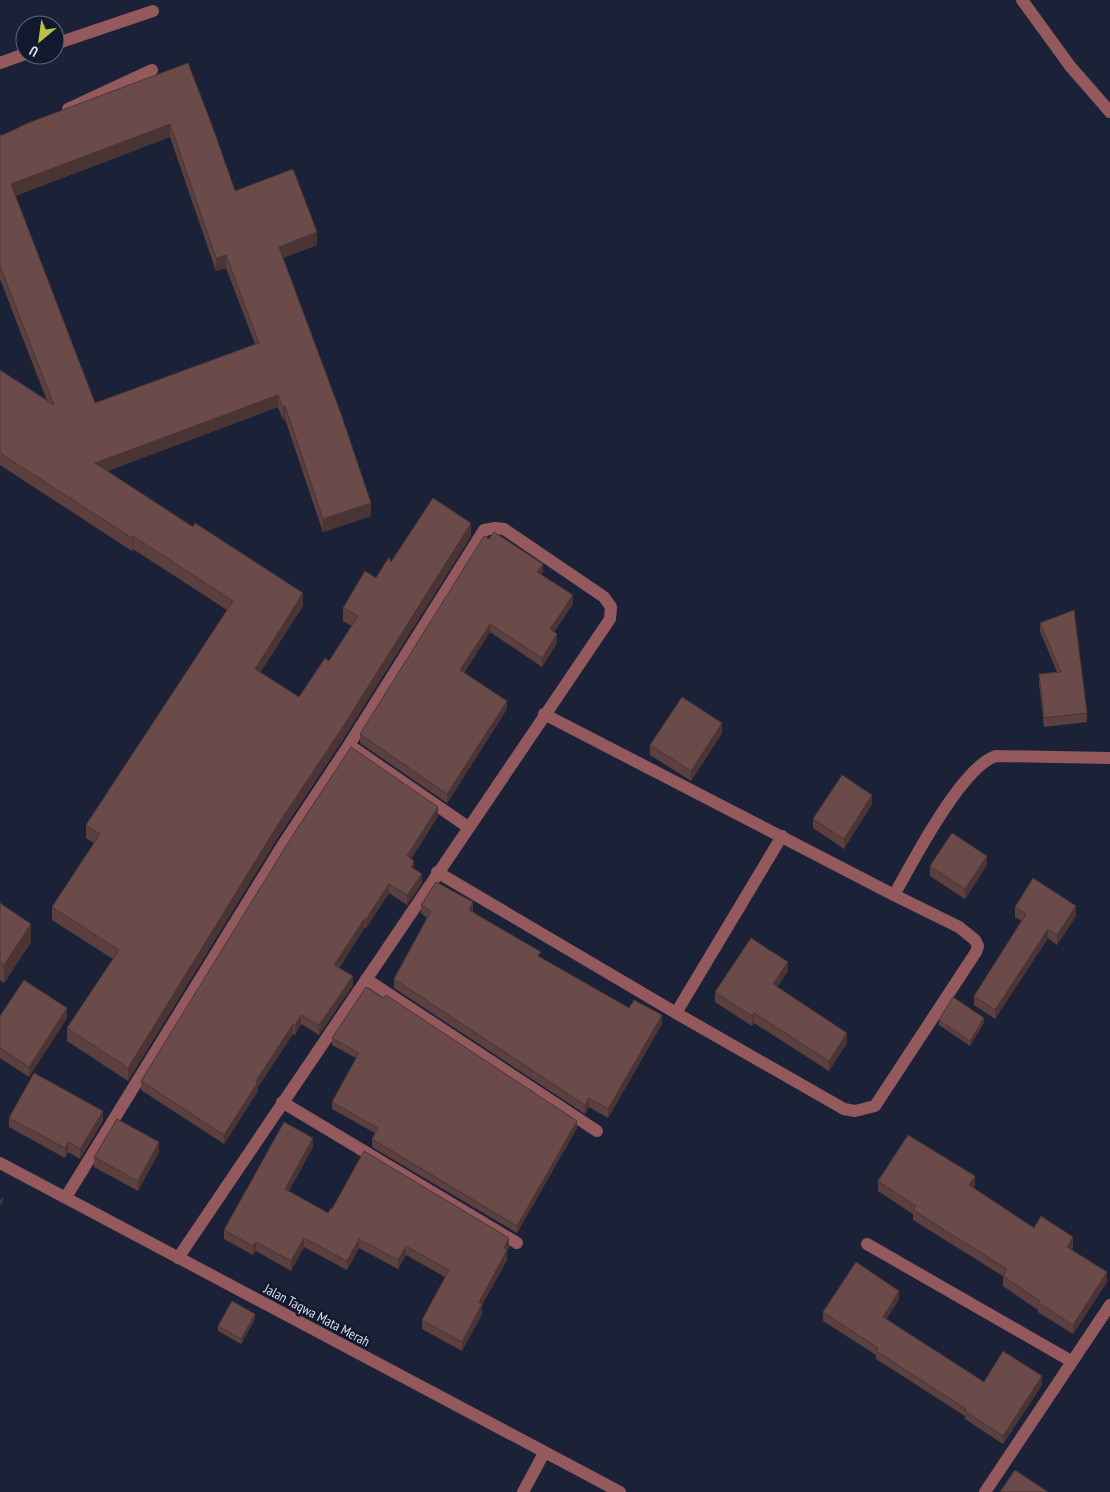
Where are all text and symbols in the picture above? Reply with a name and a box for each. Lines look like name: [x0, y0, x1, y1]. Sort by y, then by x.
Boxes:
north arrow: [15, 15, 65, 65]
text: U: [26, 42, 41, 61]
street label: Jalan Taqwa Mata Merah: [260, 1279, 373, 1350]

